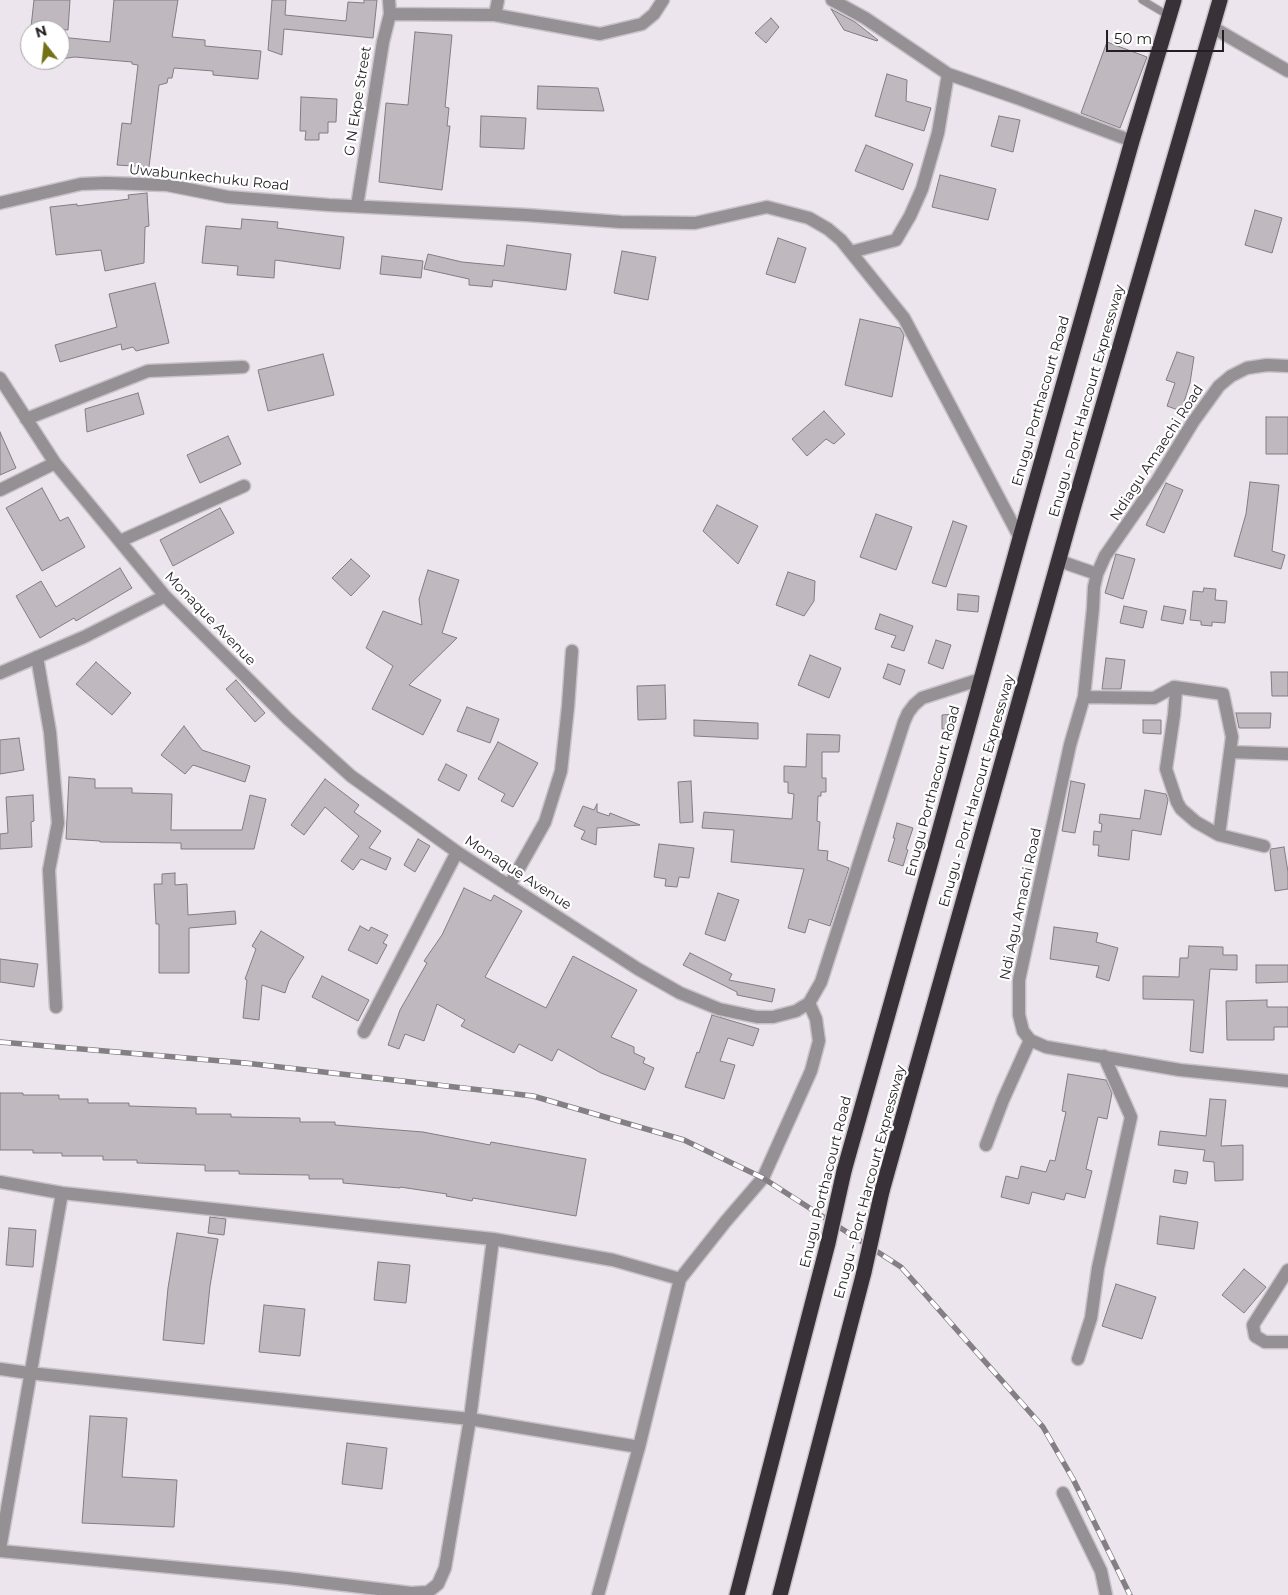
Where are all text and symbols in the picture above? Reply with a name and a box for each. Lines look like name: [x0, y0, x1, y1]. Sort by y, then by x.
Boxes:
north arrow: [20, 20, 70, 70]
scale bar: [1108, 20, 1226, 52]
text: N: [33, 21, 49, 42]
text: 50 m: [1114, 29, 1152, 48]
street label: G N Ekpe Street: [341, 45, 375, 157]
street label: Uwabunkechuku Road: [128, 161, 290, 195]
street label: Enugu - Port Harcourt Expressway: [1046, 283, 1128, 519]
street label: Enugu Porthacourt Road: [1009, 314, 1073, 488]
street label: Ndiagu Amaechi Road: [1107, 382, 1207, 524]
street label: Monaque Avenue: [161, 569, 259, 669]
street label: Enugu - Port Harcourt Expressway: [936, 673, 1018, 909]
street label: Enugu Porthacourt Road: [902, 704, 964, 878]
street label: Ndi Agu Amachi Road: [997, 826, 1045, 982]
street label: Monaque Avenue: [462, 832, 574, 914]
street label: Enugu - Port Harcourt Expressway: [831, 1063, 909, 1301]
street label: Enugu Porthacourt Road: [796, 1094, 856, 1270]

